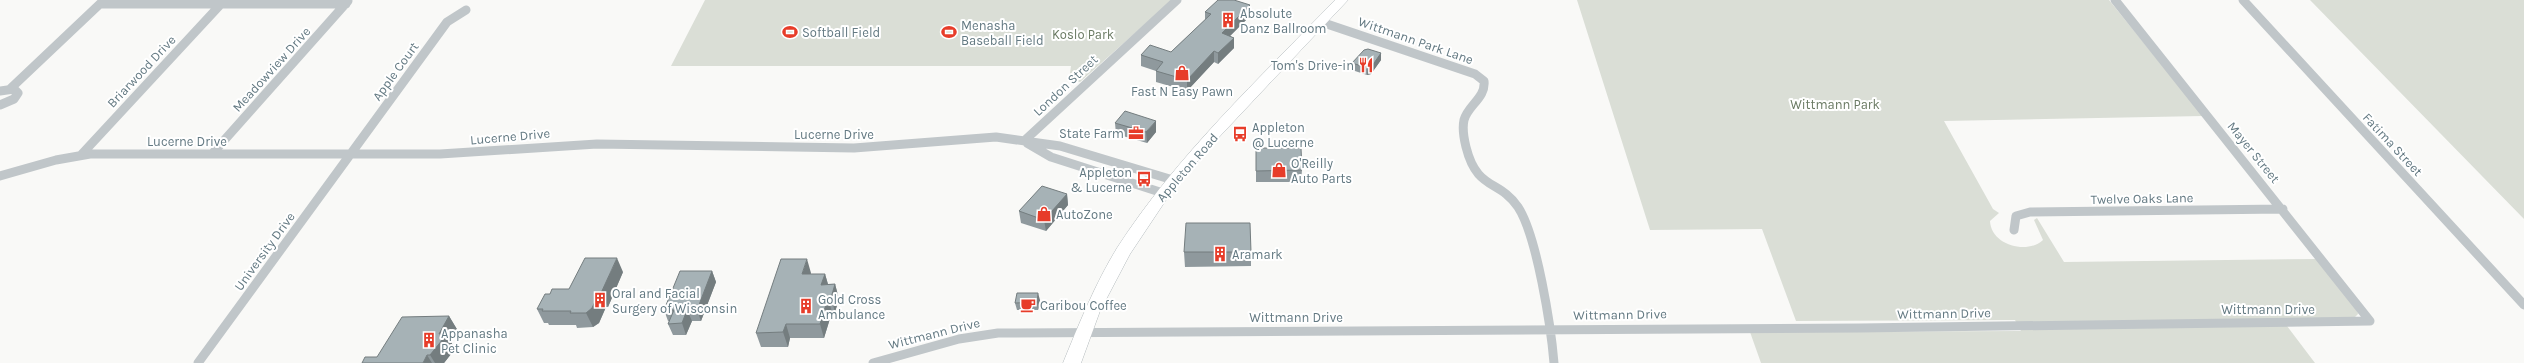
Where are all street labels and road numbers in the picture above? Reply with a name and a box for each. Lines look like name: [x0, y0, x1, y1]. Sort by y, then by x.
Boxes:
street label: Wittmann Park Lane: [1356, 14, 1476, 67]
street label: Meadowview Drive: [229, 24, 314, 115]
street label: Briarwood Drive: [104, 32, 179, 111]
street label: Apple Court: [369, 39, 422, 103]
street label: London Street: [1030, 52, 1101, 119]
street label: Fatima Street: [2360, 110, 2426, 179]
street label: Mayer Street: [2224, 119, 2283, 186]
street label: Lucerne Drive: [470, 126, 551, 147]
street label: Lucerne Drive: [794, 127, 874, 142]
street label: Appleton Road: [1154, 130, 1221, 205]
street label: Lucerne Drive: [147, 134, 227, 149]
street label: Twelve Oaks Lane: [2091, 190, 2194, 207]
street label: University Drive: [231, 209, 298, 293]
street label: Wittmann Drive: [2221, 302, 2315, 317]
street label: Wittmann Drive: [1897, 305, 1991, 322]
street label: Wittmann Drive: [1573, 306, 1667, 323]
street label: Wittmann Drive: [1249, 310, 1343, 325]
street label: Wittmann Drive: [887, 315, 982, 352]

